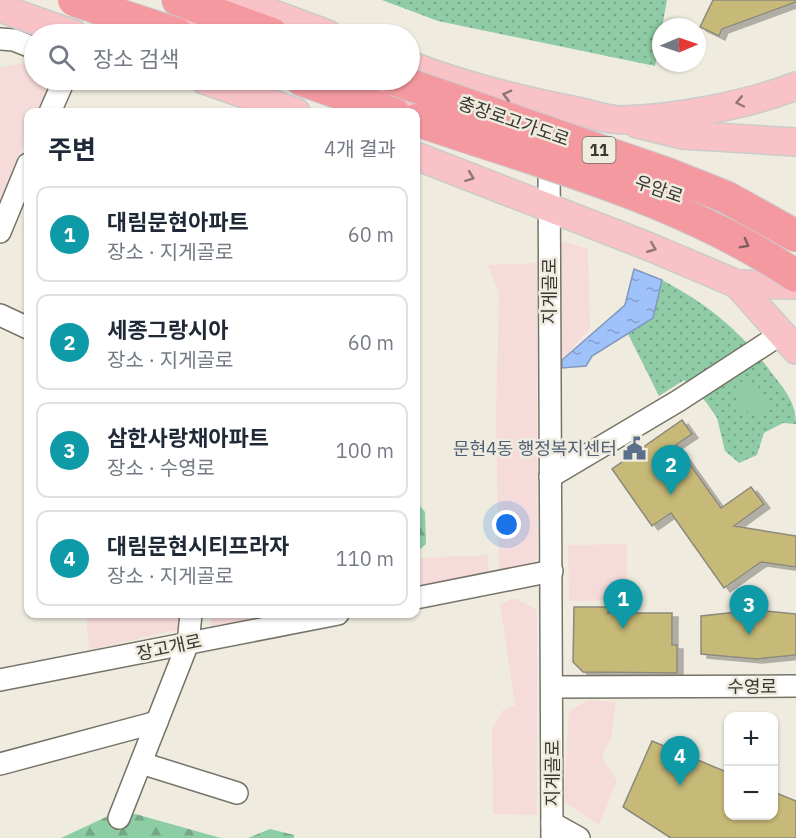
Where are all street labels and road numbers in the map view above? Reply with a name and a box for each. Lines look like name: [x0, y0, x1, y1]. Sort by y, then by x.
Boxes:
street label: 충장로고가도로: [455, 91, 573, 151]
road number: 11: [582, 137, 616, 163]
street label: 우암로: [632, 170, 686, 208]
street label: 지게골로: [538, 258, 561, 324]
street label: 장고개로: [134, 629, 204, 665]
street label: 수영로: [727, 675, 777, 698]
street label: 지게골로: [541, 740, 564, 806]

